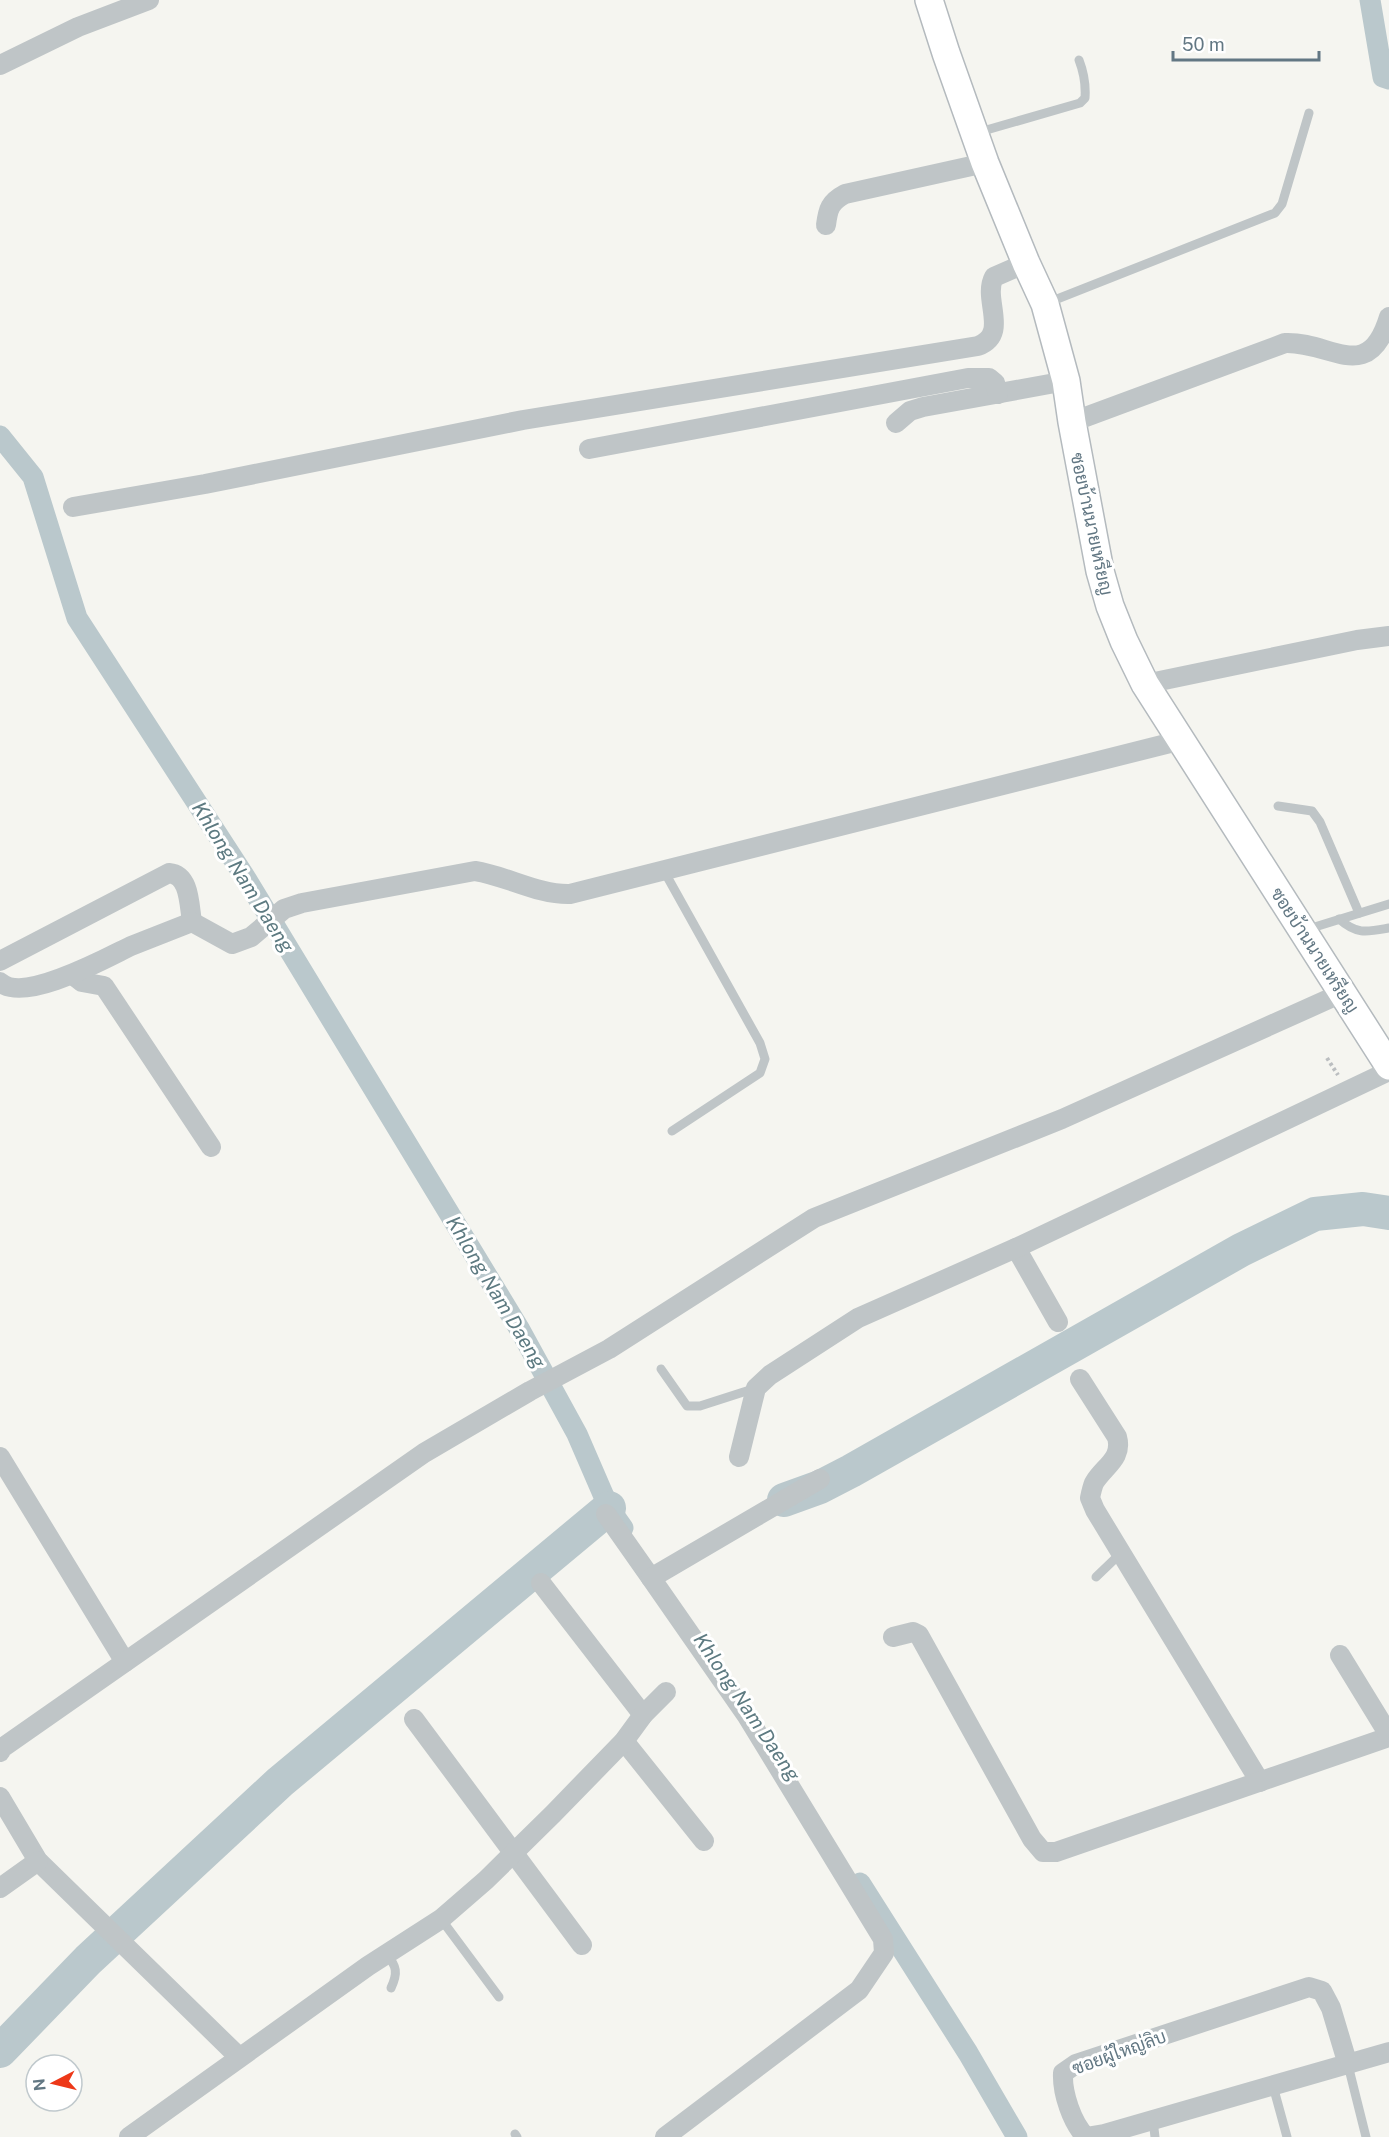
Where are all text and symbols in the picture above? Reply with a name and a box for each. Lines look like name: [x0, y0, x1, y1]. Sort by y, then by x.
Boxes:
scale bar: [1173, 24, 1318, 62]
text: 50 m: [1182, 34, 1225, 55]
street label: ซอยบ้านนายเหรียญ: [1066, 450, 1119, 597]
water label: Khlong Nam Daeng: [187, 797, 299, 957]
street label: ซอยบ้านนายเหรียญ: [1266, 882, 1365, 1017]
water label: Khlong Nam Daeng: [441, 1212, 551, 1373]
water label: Khlong Nam Daeng: [689, 1628, 805, 1786]
street label: ซอยผู้ใหญ่ลิบ: [1068, 2023, 1170, 2082]
north arrow: [24, 2053, 84, 2113]
text: N: [29, 2077, 50, 2092]

